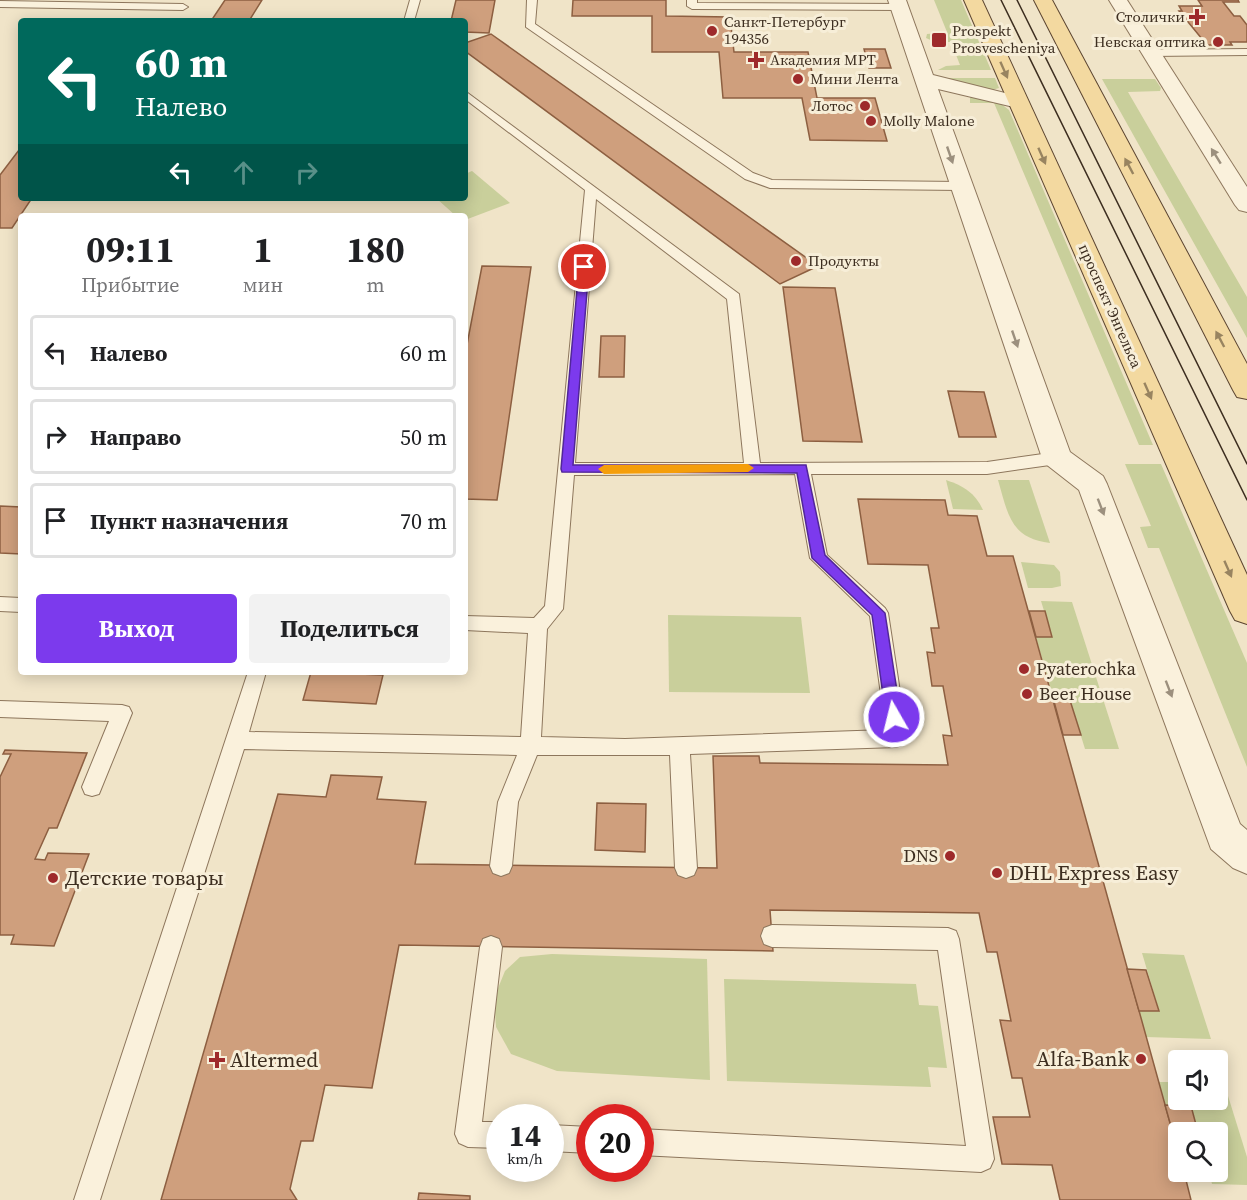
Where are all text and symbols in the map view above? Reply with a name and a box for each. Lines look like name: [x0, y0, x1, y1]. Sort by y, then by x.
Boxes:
place label: Столички: [1116, 6, 1185, 27]
marker: Столички: [1190, 10, 1204, 24]
place label: Санкт-Петербург 194356: [724, 11, 846, 49]
place label: Prospekt Prosvescheniya: [952, 20, 1056, 58]
marker: Санкт-Петербург 194356: [705, 24, 719, 38]
marker: Prospekt Prosvescheniya: [930, 31, 948, 49]
place label: Невская оптика: [1094, 31, 1206, 52]
text: 60 m: [135, 33, 228, 91]
marker: Невская оптика: [1211, 35, 1225, 49]
icon: left: [36, 42, 114, 120]
place label: Академия МРТ: [770, 49, 876, 70]
marker: Академия МРТ: [747, 51, 765, 69]
one-way arrow: [999, 62, 1009, 80]
place label: Мини Лента: [810, 68, 899, 89]
marker: Мини Лента: [791, 72, 805, 86]
text: Налево: [135, 88, 227, 125]
place label: Лотос: [811, 95, 853, 116]
marker: Лотос: [858, 99, 872, 113]
place label: Molly Malone: [883, 110, 975, 131]
marker: Molly Malone: [864, 114, 878, 128]
one-way arrow: [946, 146, 955, 164]
one-way arrow: [1037, 147, 1047, 165]
one-way arrow: [1211, 148, 1222, 164]
icon: left: [164, 156, 197, 189]
icon: ahead: [227, 156, 260, 189]
icon: right: [290, 156, 323, 189]
one-way arrow: [1124, 157, 1134, 174]
text: 09:11: [86, 225, 175, 274]
text: 1: [253, 225, 273, 274]
text: 180: [346, 225, 405, 274]
street label: проспект Энгельса: [1074, 240, 1147, 372]
pin: [558, 241, 609, 292]
icon: arrive: [567, 250, 600, 283]
place label: Продукты: [808, 250, 879, 271]
marker: Продукты: [789, 254, 803, 268]
text: Прибытие: [81, 271, 180, 299]
text: мин: [243, 271, 283, 299]
text: m: [367, 271, 385, 299]
one-way arrow: [1010, 330, 1020, 348]
one-way arrow: [1215, 330, 1225, 347]
icon: left: [39, 336, 72, 369]
text: Налево: [90, 338, 167, 368]
text: 60 m: [400, 338, 447, 368]
one-way arrow: [1143, 382, 1153, 400]
icon: right: [39, 420, 72, 453]
text: Направо: [90, 422, 181, 452]
text: 50 m: [400, 422, 447, 452]
one-way arrow: [1096, 498, 1106, 516]
icon: arrive: [39, 504, 72, 537]
text: Пункт назначения: [90, 506, 288, 536]
text: 70 m: [400, 506, 447, 536]
one-way arrow: [1223, 560, 1233, 578]
button: Выход: [36, 594, 237, 663]
button: Поделиться: [249, 594, 450, 663]
place label: Pyaterochka: [1036, 656, 1137, 681]
marker: Pyaterochka: [1017, 662, 1031, 676]
one-way arrow: [1165, 680, 1175, 698]
place label: Beer House: [1039, 681, 1132, 706]
position arrow: [862, 685, 926, 749]
marker: Beer House: [1020, 687, 1034, 701]
place label: DNS: [903, 843, 938, 868]
marker: DNS: [943, 849, 957, 863]
place label: DHL Express Easy: [1009, 858, 1179, 887]
place label: Детские товары: [65, 863, 224, 892]
marker: DHL Express Easy: [990, 866, 1004, 880]
marker: Детские товары: [46, 871, 60, 885]
place label: Alfa-Bank: [1036, 1044, 1129, 1073]
place label: Altermed: [230, 1045, 318, 1074]
map controls: [1168, 1050, 1228, 1182]
button: sound: [1168, 1050, 1228, 1110]
marker: Altermed: [208, 1051, 226, 1069]
marker: Alfa-Bank: [1134, 1052, 1148, 1066]
speed limit sign: 20: [576, 1104, 654, 1182]
text: 14: [509, 1115, 541, 1156]
button: search: [1168, 1122, 1228, 1182]
text: km/h: [507, 1148, 543, 1169]

